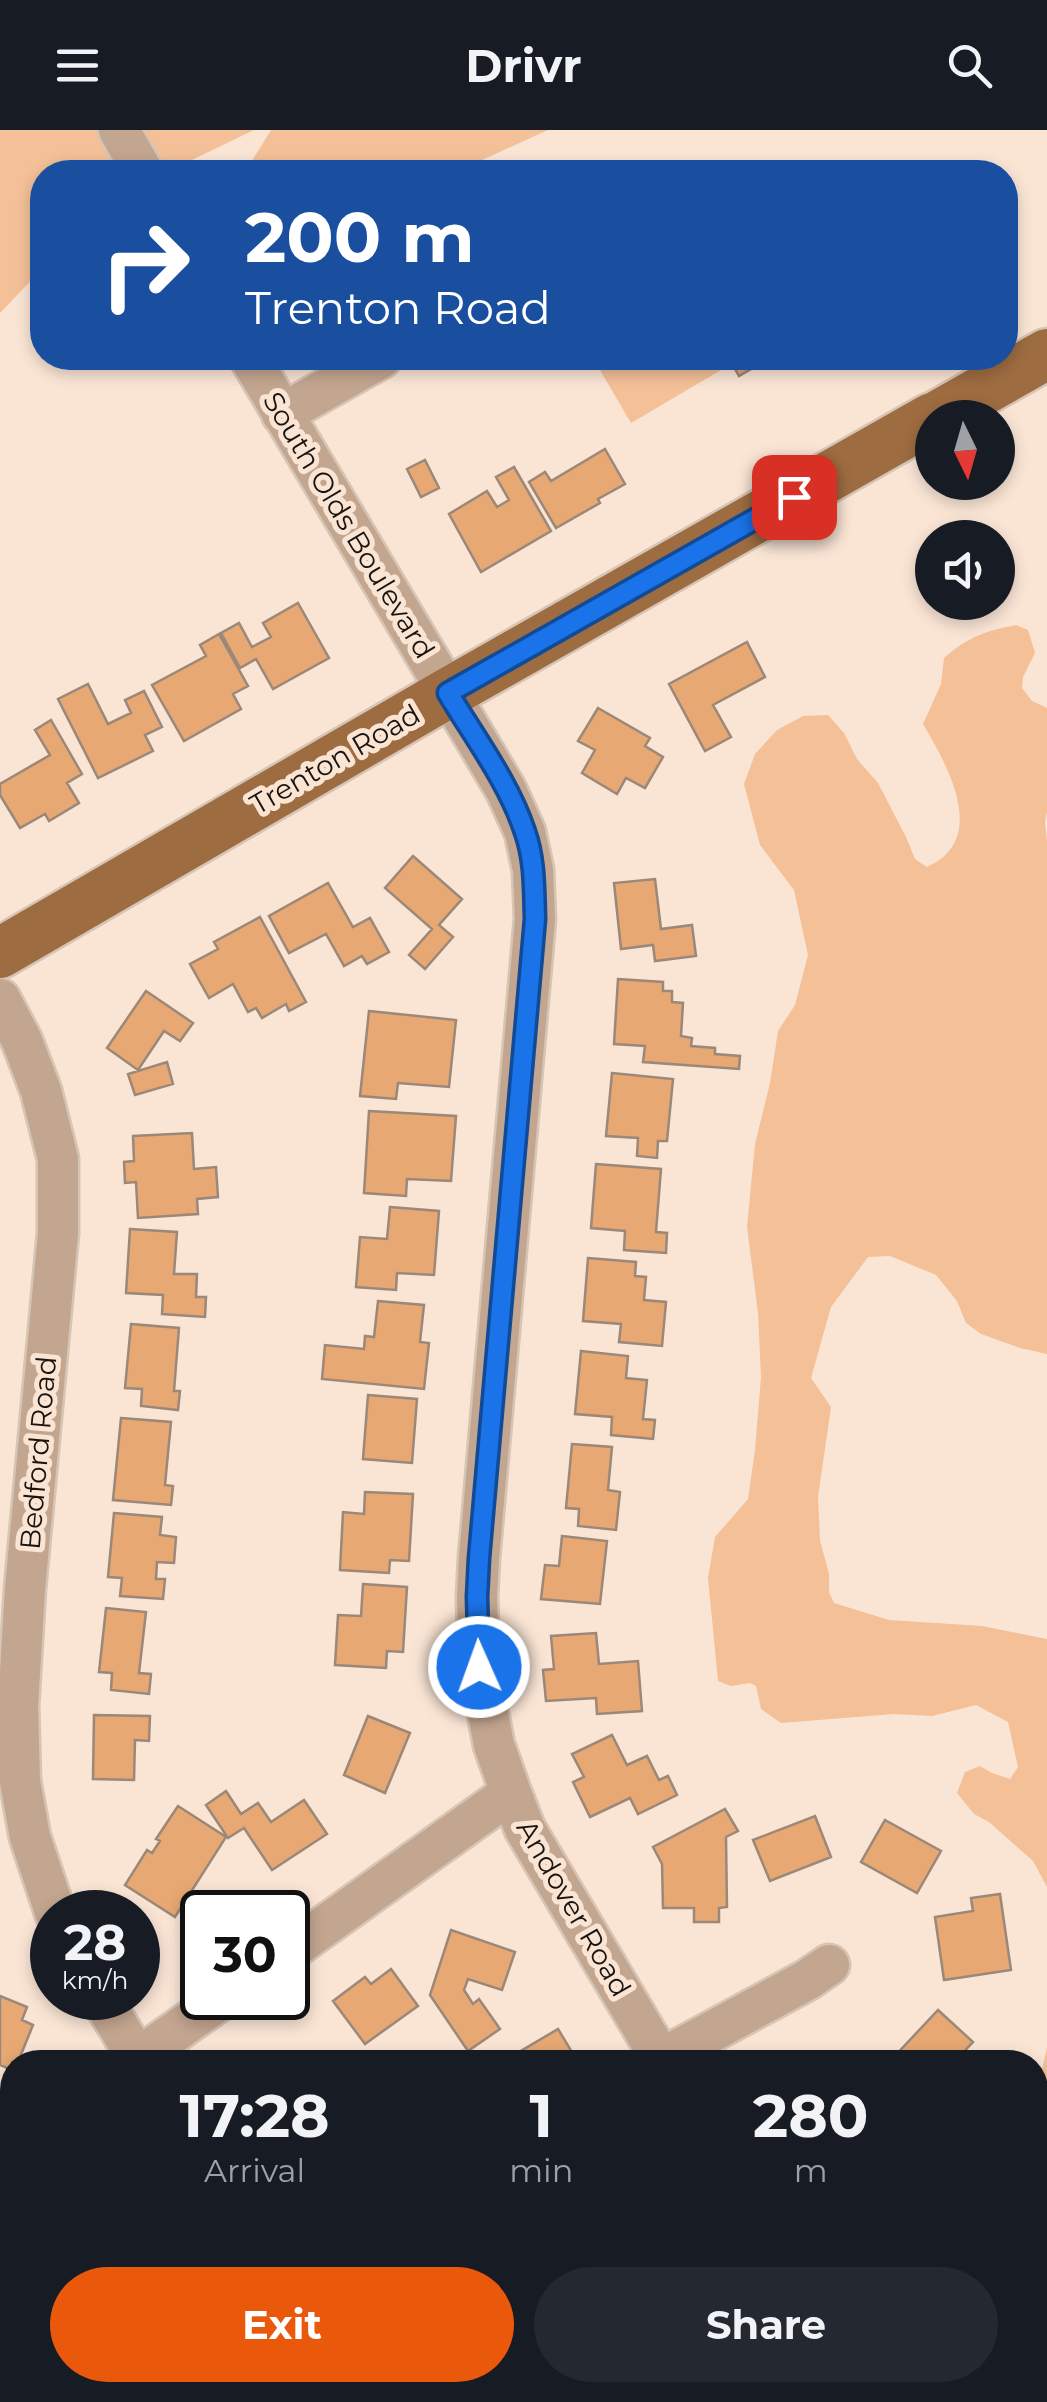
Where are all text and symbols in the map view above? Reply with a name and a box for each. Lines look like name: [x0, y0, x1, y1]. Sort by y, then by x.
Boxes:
icon: menu: [50, 38, 105, 93]
text: Drivr: [465, 38, 582, 93]
icon: search: [942, 38, 997, 93]
text: 200 m: [245, 194, 475, 280]
icon: right: [80, 200, 210, 330]
text: Trenton Road: [245, 280, 551, 335]
street label: South Olds Boulevard: [256, 386, 442, 664]
north arrow: [915, 400, 1015, 500]
map controls: [915, 400, 1015, 620]
pin: [752, 455, 837, 540]
icon: arrive: [767, 470, 822, 525]
button: sound: [915, 520, 1015, 620]
street label: Trenton Road: [244, 697, 426, 821]
street label: Bedford Road: [13, 1355, 63, 1551]
position arrow: [427, 1615, 531, 1719]
street label: Andover Road: [510, 1814, 638, 2002]
speed limit sign: 30: [180, 1890, 310, 2020]
text: 28: [64, 1912, 126, 1973]
text: km/h: [62, 1965, 128, 1995]
text: 17:28: [179, 2079, 330, 2152]
text: 1: [529, 2079, 553, 2152]
text: 280: [753, 2079, 869, 2152]
text: Arrival: [204, 2151, 305, 2190]
text: min: [509, 2151, 573, 2190]
text: m: [794, 2151, 828, 2190]
button: Exit: [50, 2267, 514, 2382]
button: Share: [534, 2267, 998, 2382]

